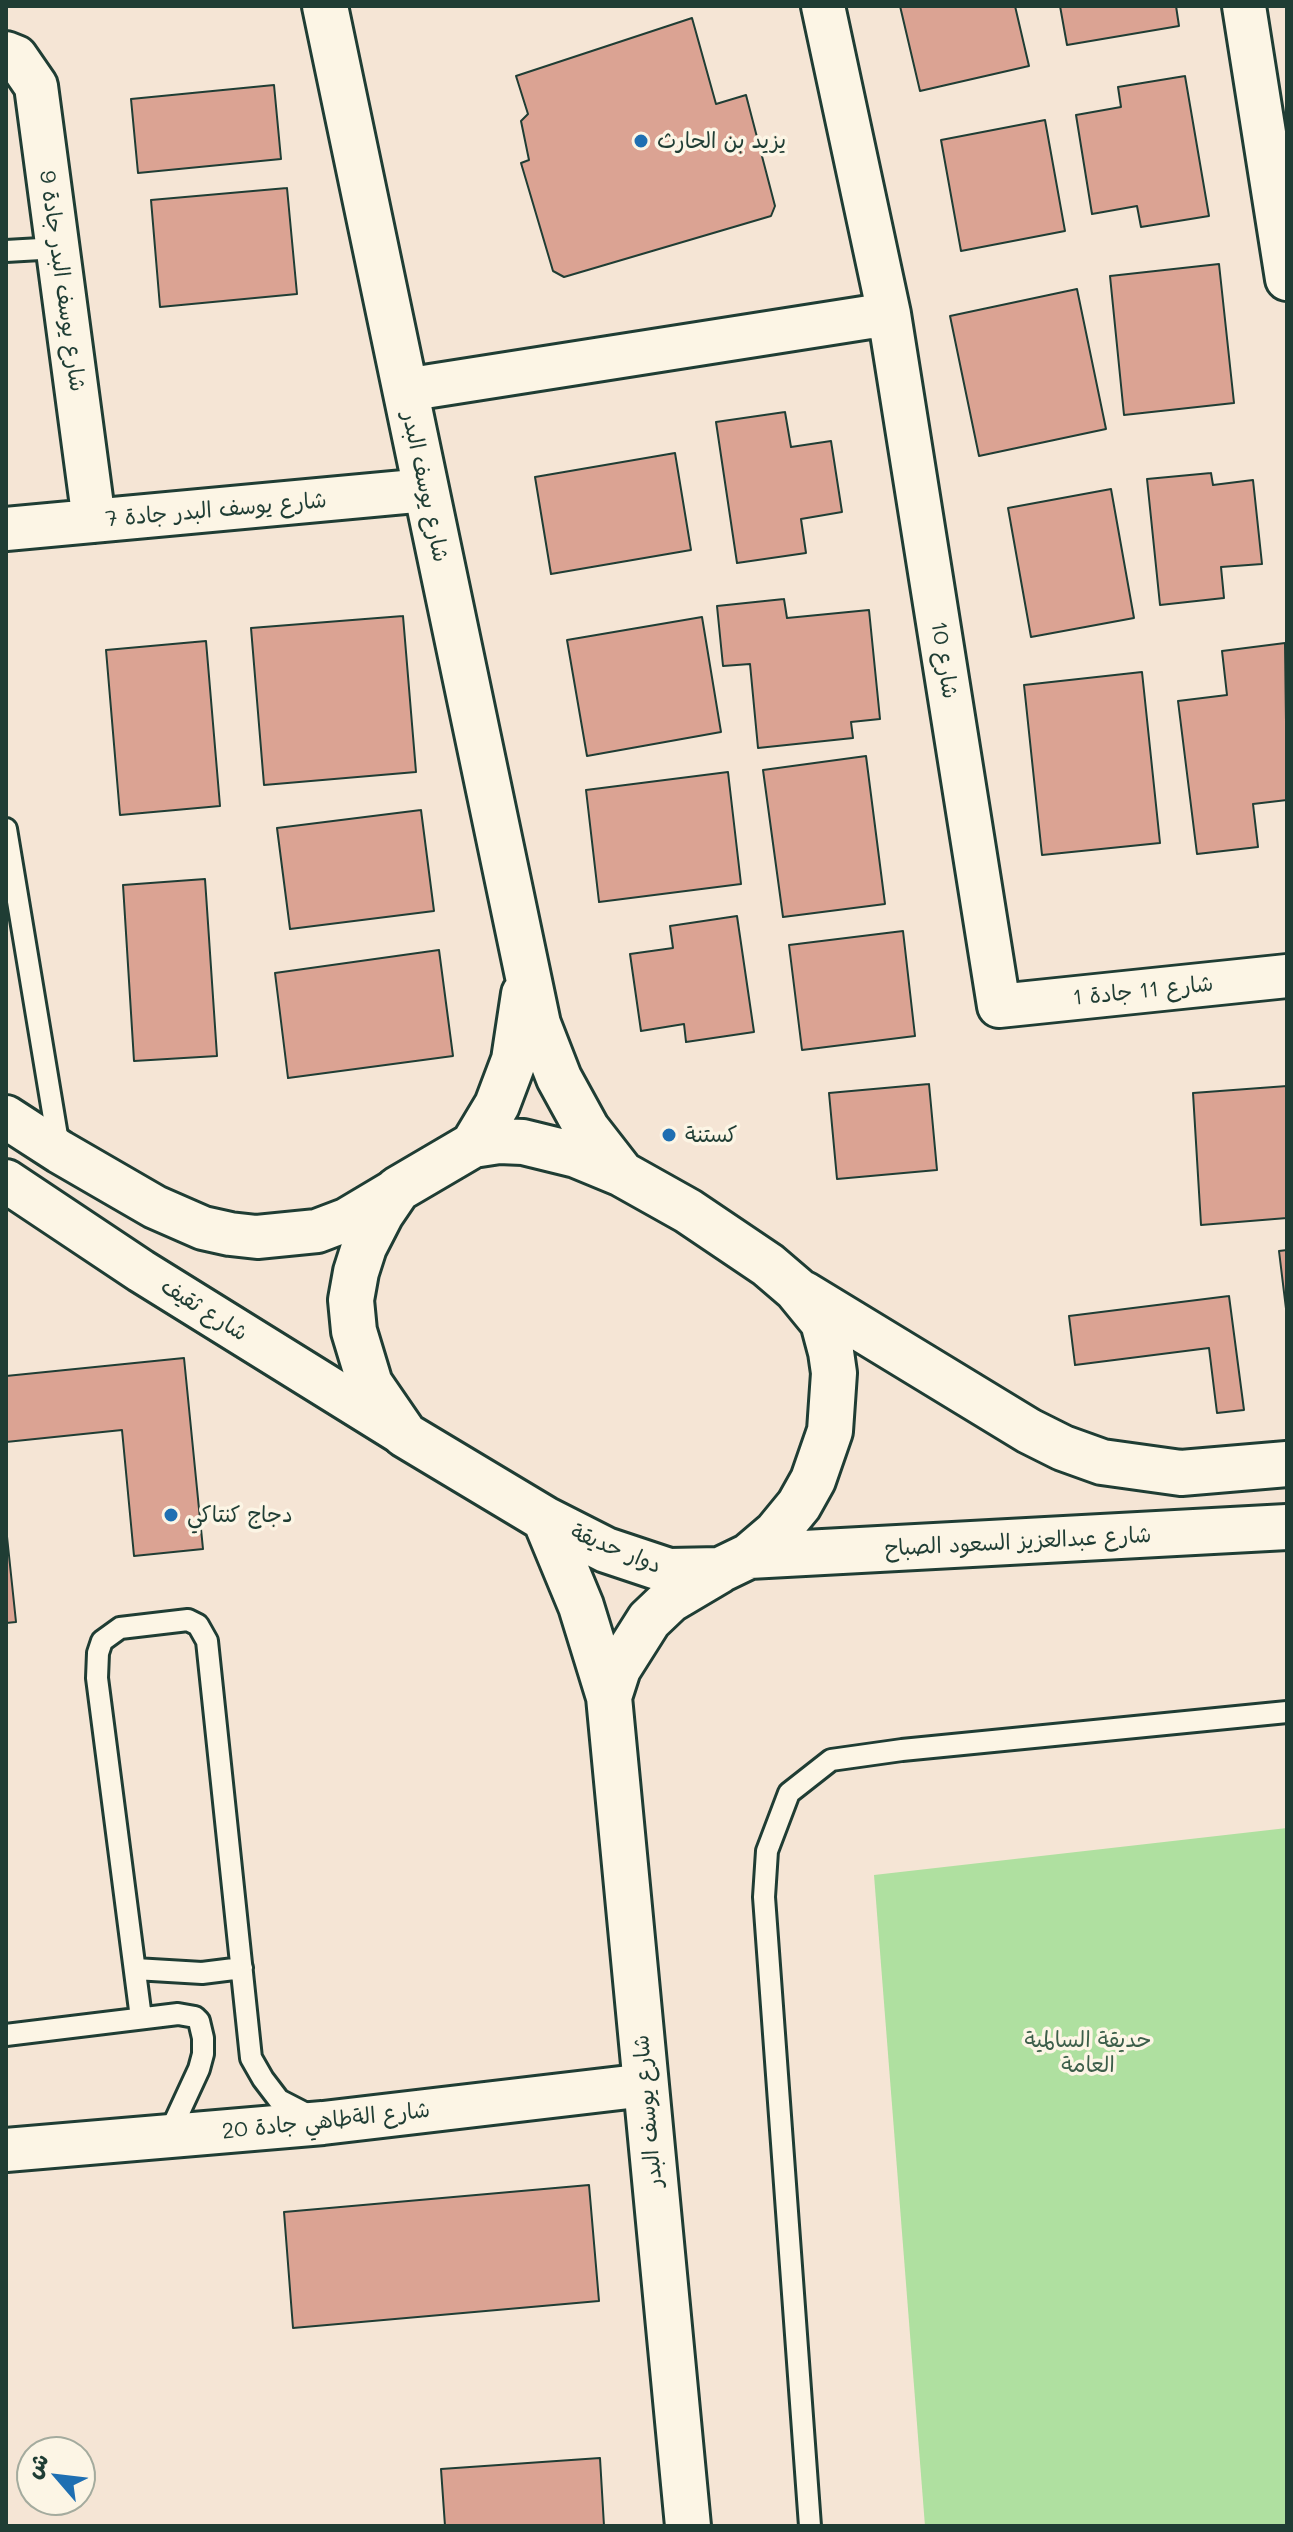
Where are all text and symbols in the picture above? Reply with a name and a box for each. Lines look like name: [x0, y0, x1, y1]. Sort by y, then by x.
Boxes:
place label: يزيد بن الحارث: [657, 128, 786, 154]
marker: يزيد بن الحارث: [632, 132, 650, 150]
street label: شارع يوسف البدر جادة 9: [33, 169, 91, 393]
street label: شارع يوسف البدر: [396, 409, 454, 565]
street label: شارع يوسف البدر جادة 7: [104, 487, 328, 533]
street label: شارع 10: [925, 619, 963, 701]
street label: شارع 11 جادة 1: [1071, 971, 1215, 1011]
place label: كستنة: [685, 1122, 738, 1148]
marker: كستنة: [660, 1126, 678, 1144]
street label: شارع ثقيف: [156, 1273, 252, 1347]
place label: دجاج كنتاكي: [187, 1502, 293, 1528]
marker: دجاج كنتاكي: [162, 1506, 180, 1524]
street label: دوار حديقة: [567, 1519, 665, 1579]
street label: شارع عبدالعزيز السعود الصباح: [884, 1522, 1152, 1562]
park label: حديقة السالمية العامة: [1024, 2027, 1152, 2078]
street label: شارع يوسف البدر: [628, 2034, 668, 2188]
street label: شارع الةطاهي جادة 20: [221, 2097, 431, 2145]
north arrow: [16, 2436, 96, 2516]
text: ش: [18, 2448, 55, 2483]

